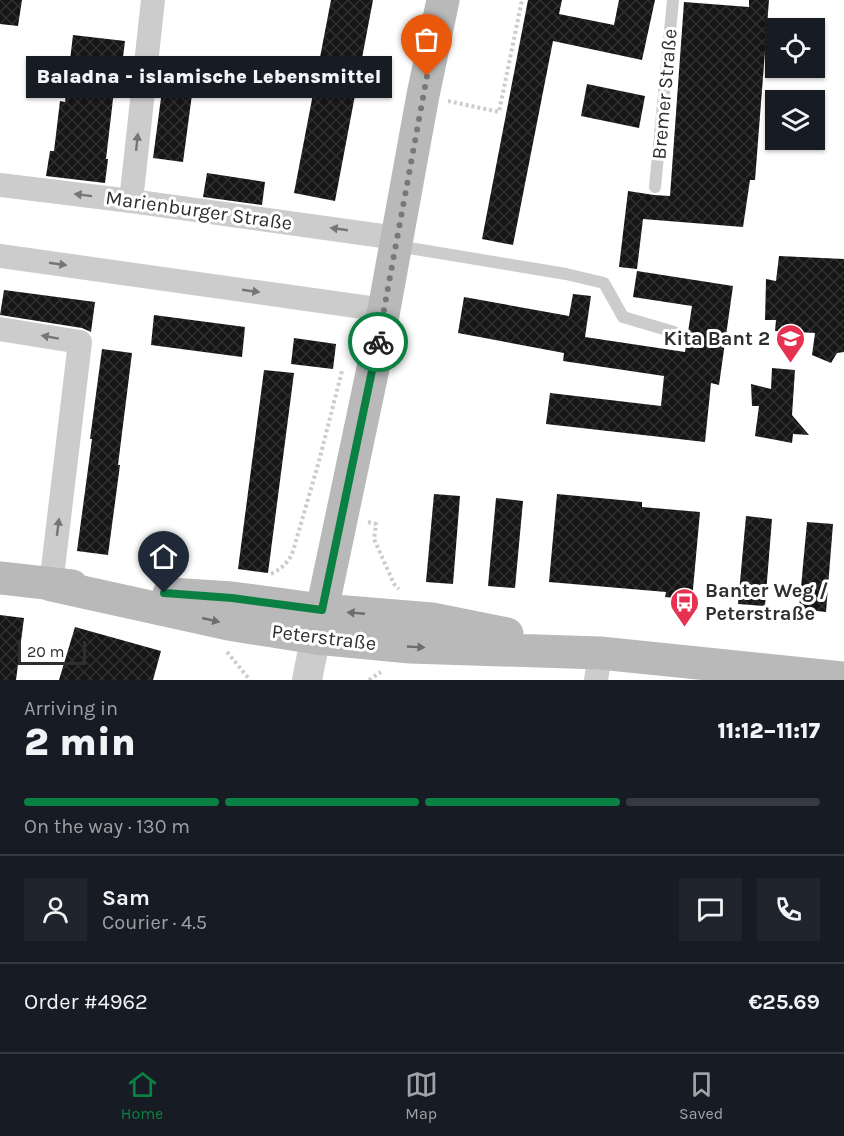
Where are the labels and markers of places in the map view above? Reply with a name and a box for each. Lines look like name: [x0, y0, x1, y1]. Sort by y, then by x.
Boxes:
pin: [401, 14, 452, 76]
callout: Baladna - islamische Lebensmittel: [25, 55, 391, 97]
school or university icon: Kita Bant 2: [775, 322, 807, 364]
place label: Kita Bant 2: [664, 327, 770, 350]
pin: [138, 531, 189, 593]
place label: Banter Weg / Peterstraße: [705, 579, 828, 625]
bus stop icon: Banter Weg / Peterstraße: [668, 586, 700, 628]

